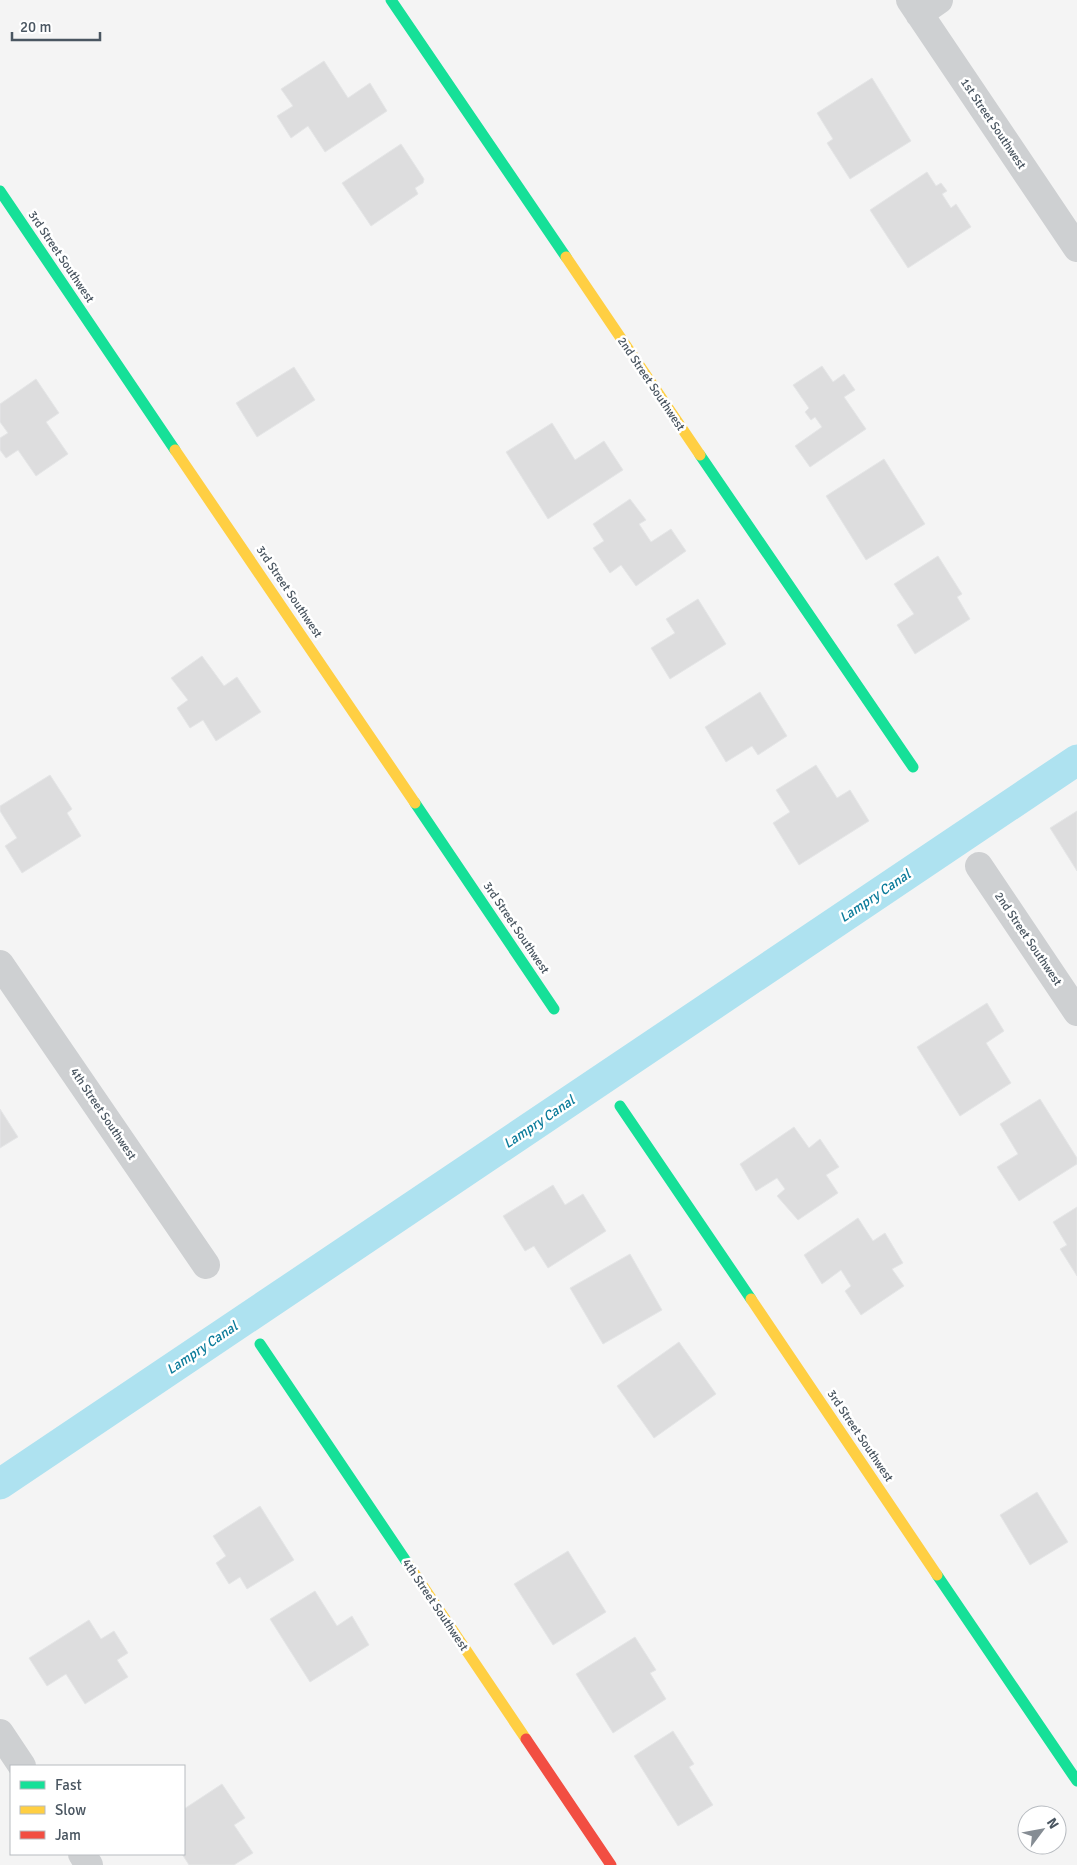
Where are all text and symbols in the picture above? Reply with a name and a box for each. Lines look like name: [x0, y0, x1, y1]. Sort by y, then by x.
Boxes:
scale bar: [12, 10, 100, 42]
text: 20 m: [20, 18, 51, 36]
street label: 1st Street Southwest: [957, 76, 1029, 172]
street label: 3rd Street Southwest: [25, 208, 97, 306]
street label: 2nd Street Southwest: [614, 334, 688, 434]
street label: 3rd Street Southwest: [253, 543, 325, 641]
water label: Lampry Canal: [836, 865, 915, 926]
street label: 3rd Street Southwest: [480, 879, 552, 977]
street label: 2nd Street Southwest: [991, 889, 1065, 989]
street label: 4th Street Southwest: [67, 1065, 139, 1163]
water label: Lampry Canal: [500, 1091, 579, 1152]
water label: Lampry Canal: [163, 1317, 242, 1378]
street label: 3rd Street Southwest: [824, 1387, 896, 1485]
street label: 4th Street Southwest: [399, 1556, 471, 1654]
legend: [10, 1765, 185, 1855]
text: Fast: [55, 1776, 82, 1794]
text: Slow: [55, 1801, 86, 1819]
north arrow: [1017, 1805, 1067, 1855]
text: N: [1043, 1815, 1062, 1832]
text: Jam: [55, 1826, 81, 1844]

